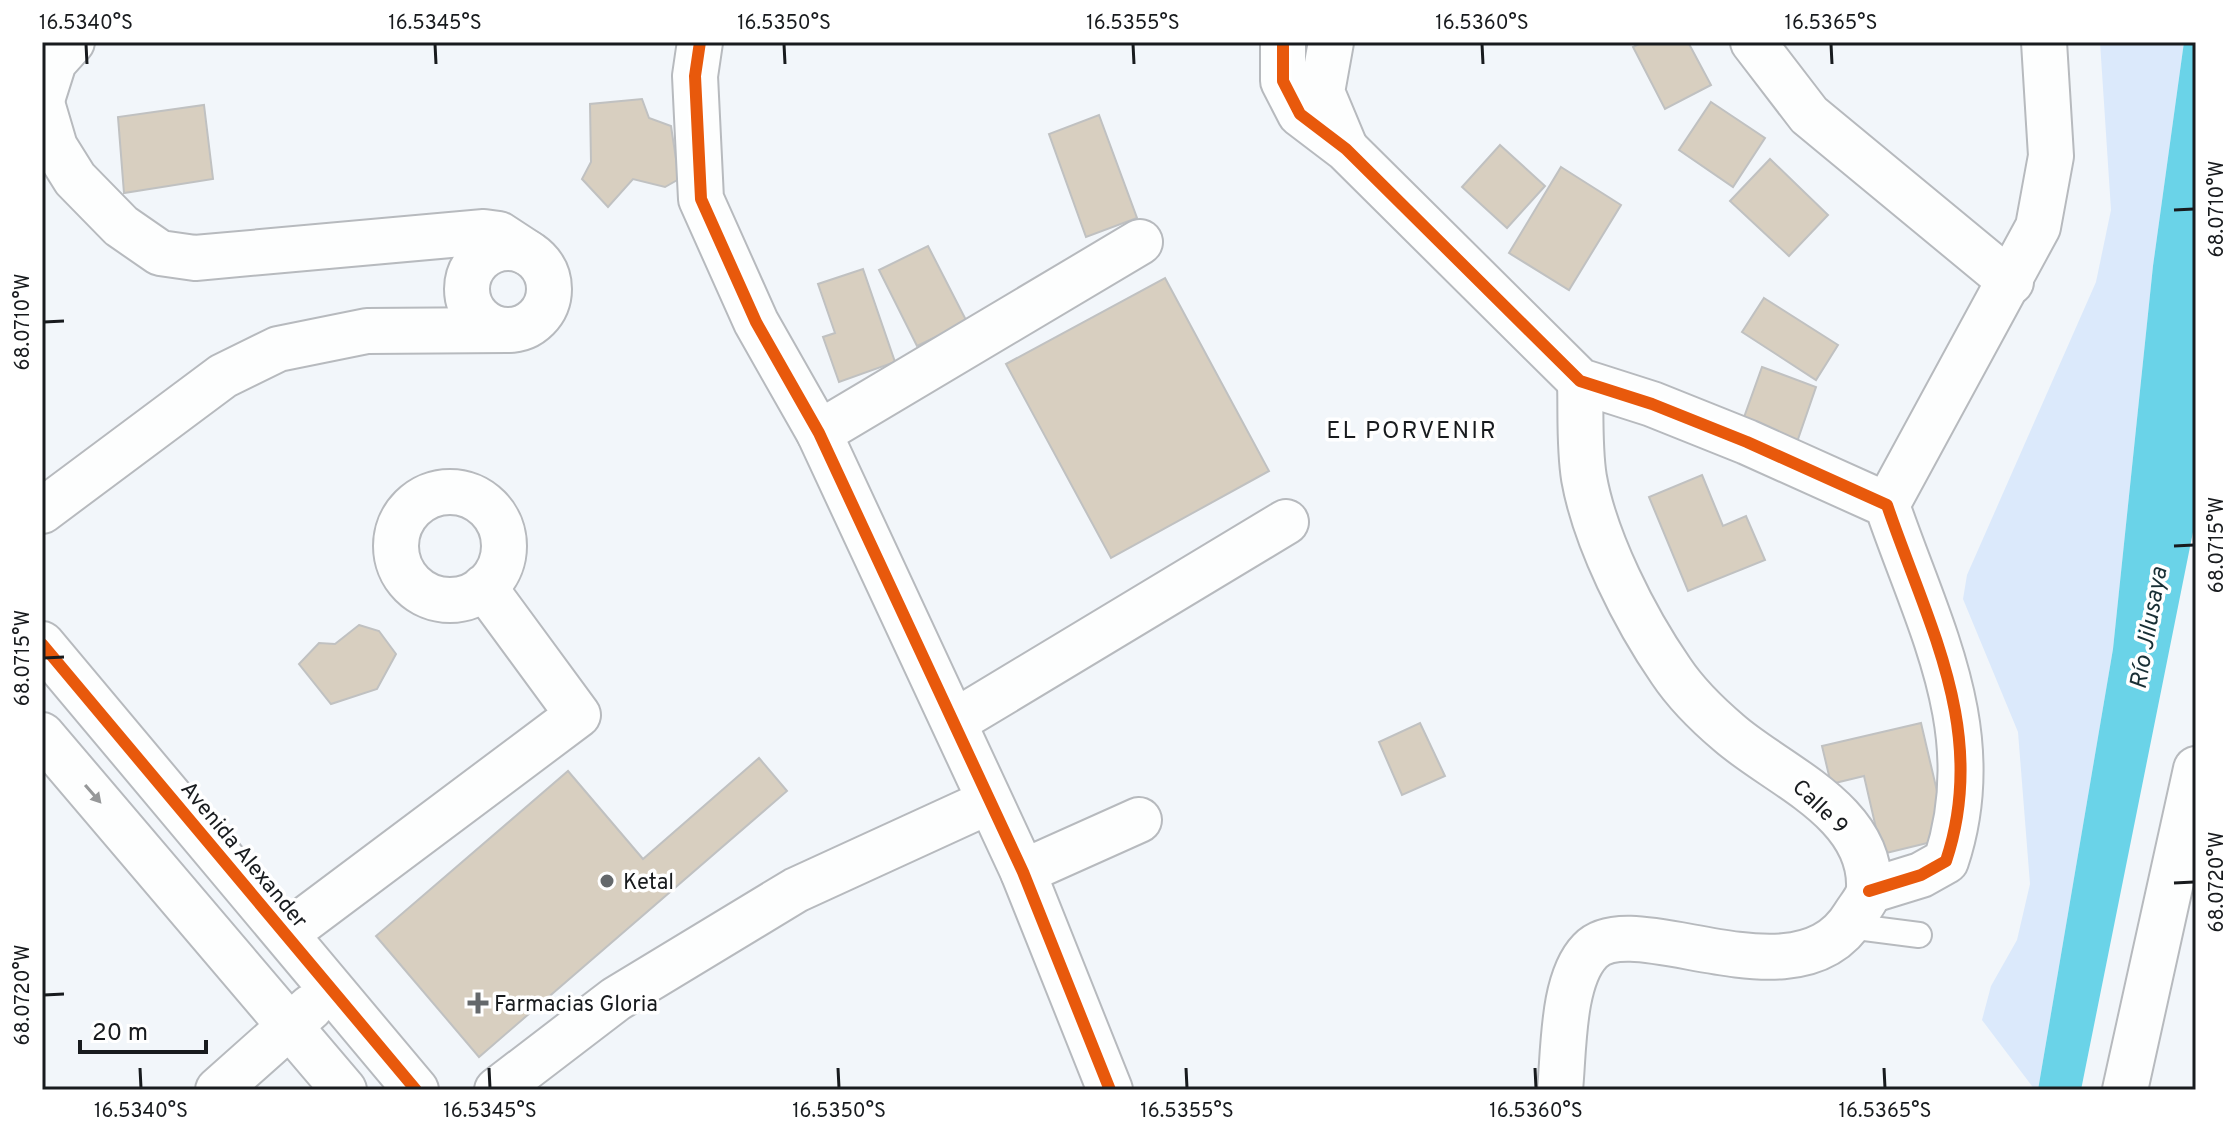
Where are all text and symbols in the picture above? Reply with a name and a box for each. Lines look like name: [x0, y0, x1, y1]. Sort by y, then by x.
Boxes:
text: 16.5340°S: [39, 11, 133, 37]
text: 16.5345°S: [388, 11, 482, 37]
text: 16.5350°S: [737, 11, 831, 37]
text: 16.5355°S: [1086, 11, 1180, 37]
text: 16.5360°S: [1435, 11, 1529, 37]
text: 16.5365°S: [1785, 11, 1877, 37]
text: 68.0710°W: [2205, 161, 2231, 257]
text: 68.0710°W: [11, 274, 37, 370]
district label: EL PORVENIR: [1326, 417, 1498, 447]
text: 68.0715°W: [2205, 497, 2231, 593]
water label: Río Jilusaya: [2124, 564, 2176, 692]
text: 68.0715°W: [11, 610, 37, 706]
street label: Calle 9: [1786, 775, 1853, 841]
street label: Avenida Alexander: [174, 777, 313, 935]
one-way arrow: [84, 784, 101, 804]
text: 68.0720°W: [2205, 832, 2231, 933]
place label: Ketal: [623, 870, 674, 897]
marker: Ketal: [598, 872, 616, 890]
text: 68.0720°W: [11, 945, 37, 1046]
place label: Farmacias Gloria: [494, 992, 658, 1019]
marker: Farmacias Gloria: [469, 994, 487, 1012]
scale bar: [80, 1004, 206, 1054]
text: 20 m: [92, 1019, 148, 1049]
text: 16.5340°S: [94, 1099, 188, 1125]
text: 16.5345°S: [443, 1099, 537, 1125]
text: 16.5350°S: [792, 1099, 886, 1125]
text: 16.5355°S: [1140, 1099, 1234, 1125]
text: 16.5360°S: [1489, 1099, 1583, 1125]
text: 16.5365°S: [1839, 1099, 1931, 1125]

